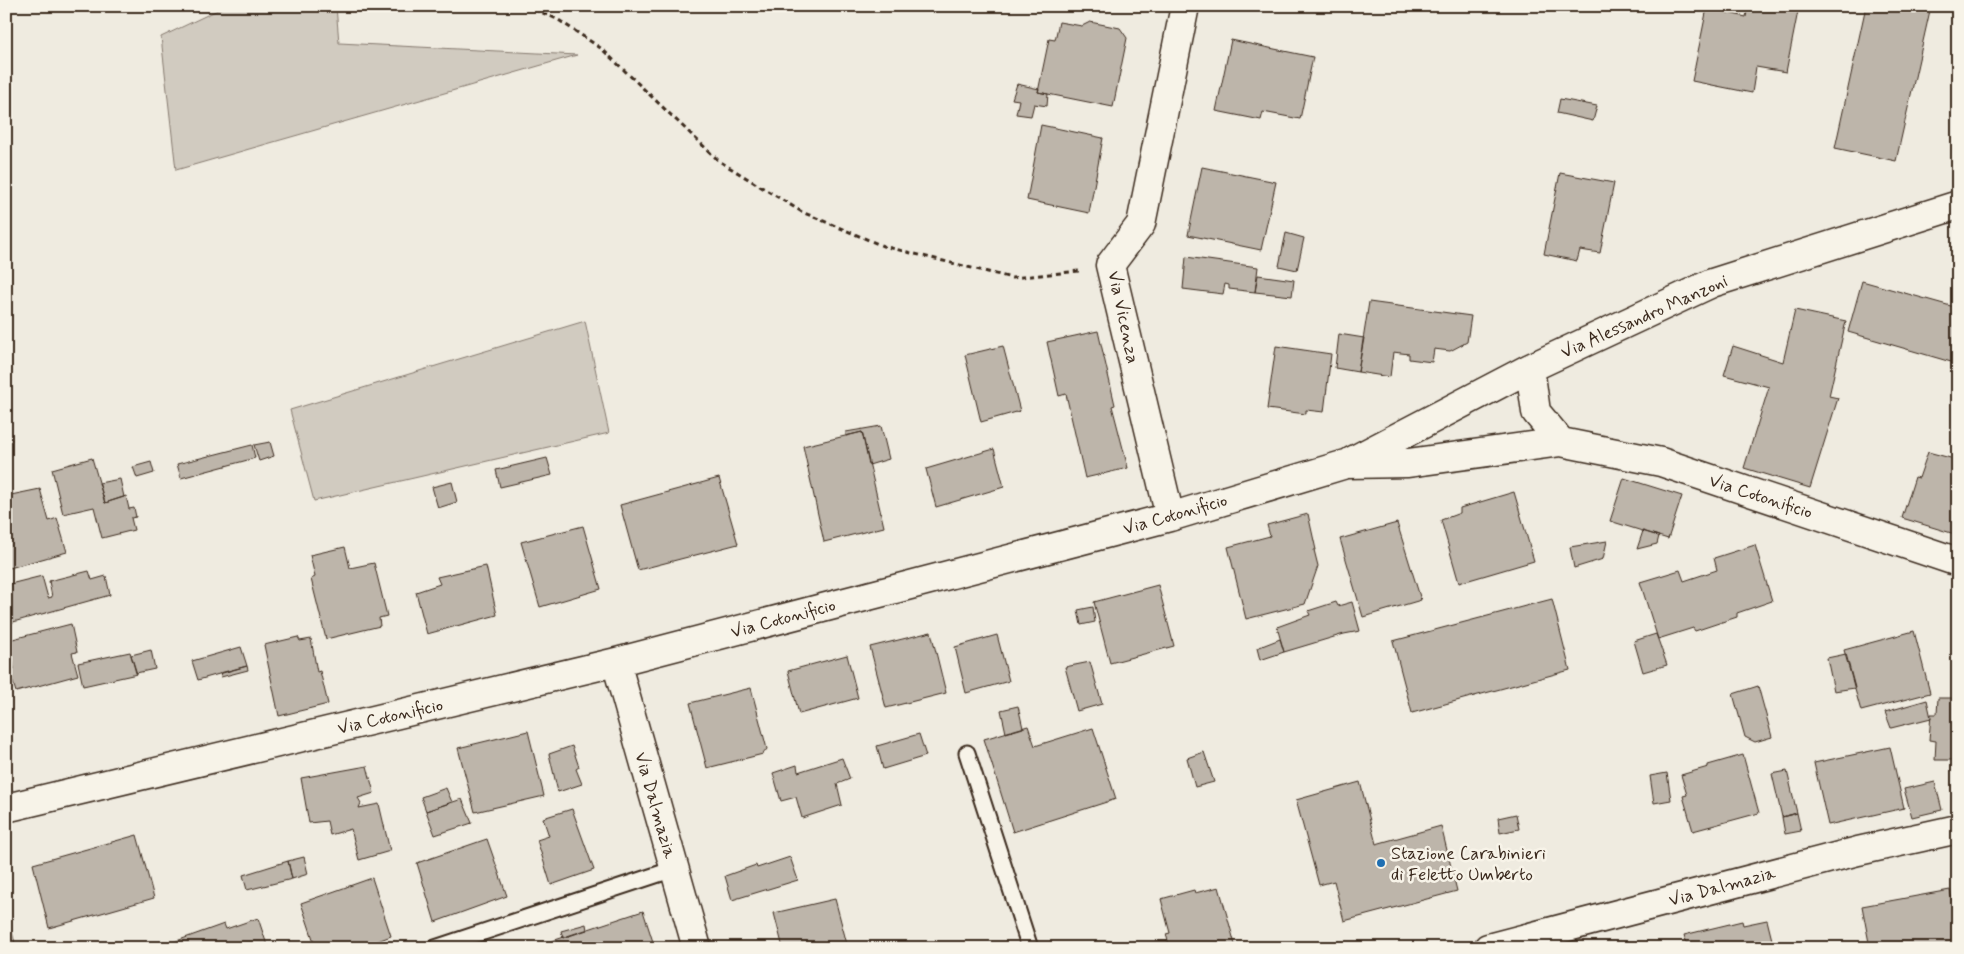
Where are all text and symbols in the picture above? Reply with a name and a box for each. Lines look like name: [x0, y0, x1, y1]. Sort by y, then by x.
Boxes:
street label: Via Vicenza: [1101, 269, 1145, 366]
street label: Via Alessandro Manzoni: [1557, 269, 1732, 365]
street label: Via Cotonificio: [1706, 469, 1816, 525]
street label: Via Cotonificio: [1120, 489, 1230, 541]
street label: Via Cotonificio: [728, 593, 838, 644]
street label: Via Cotonificio: [335, 693, 445, 741]
street label: Via Dalmazia: [628, 749, 682, 861]
place label: Stazione Carabinieri di Feletto Umberto: [1391, 842, 1546, 887]
marker: Stazione Carabinieri di Feletto Umberto: [1375, 857, 1387, 869]
street label: Via Dalmazia: [1666, 861, 1779, 913]

